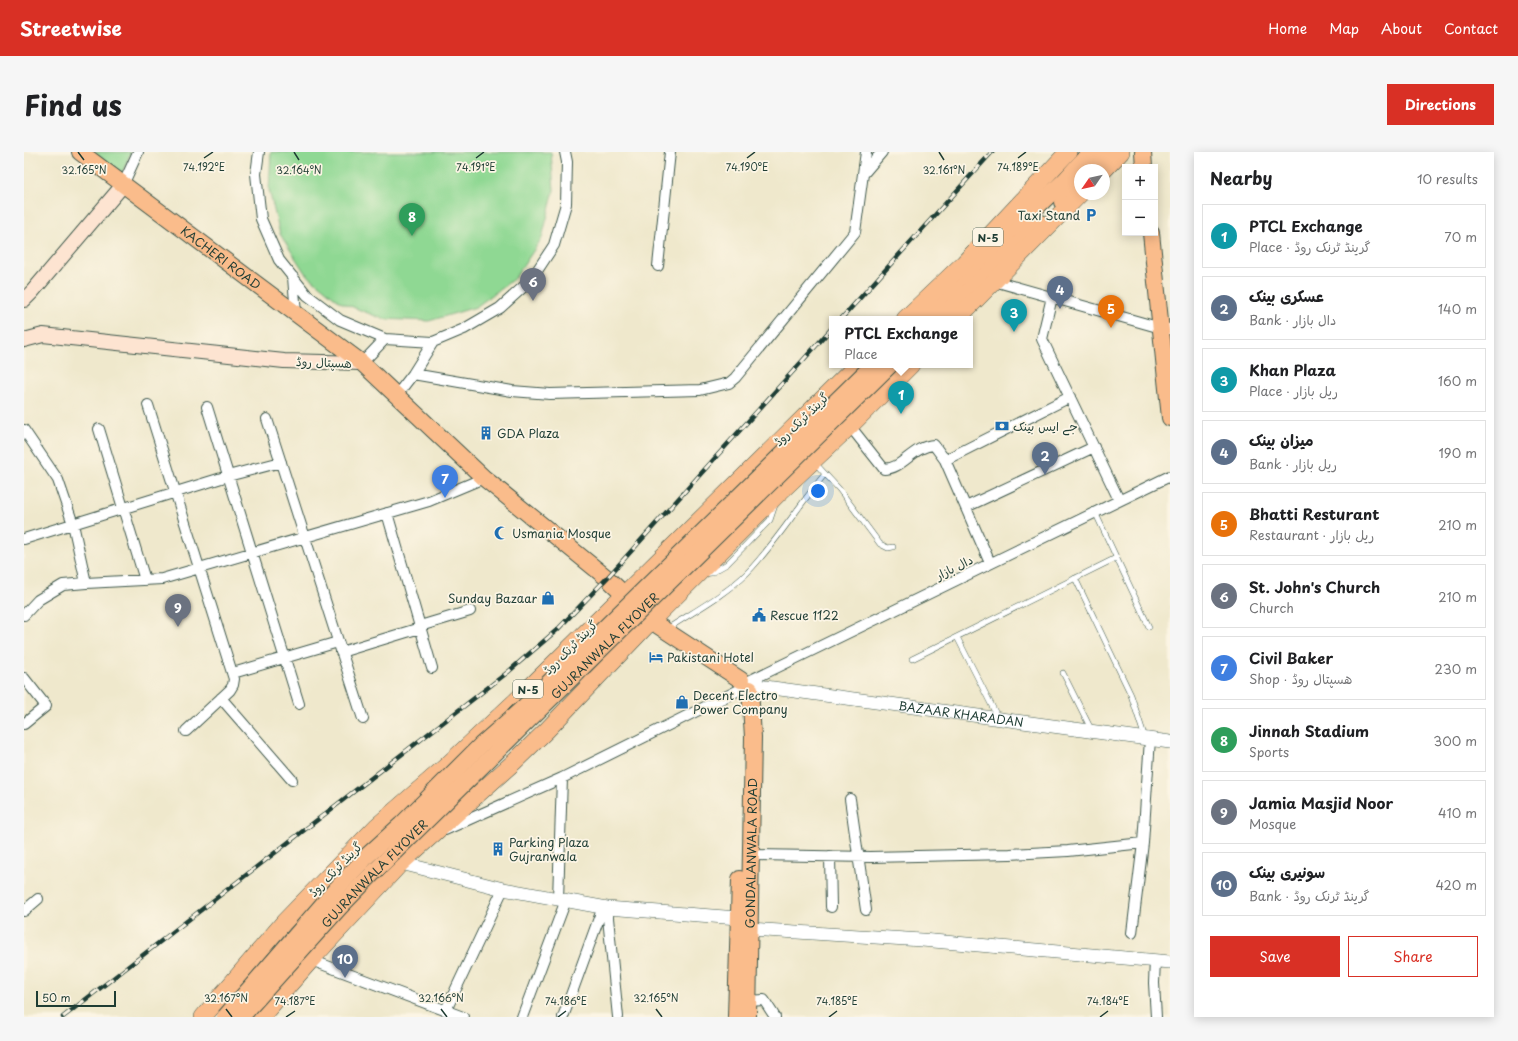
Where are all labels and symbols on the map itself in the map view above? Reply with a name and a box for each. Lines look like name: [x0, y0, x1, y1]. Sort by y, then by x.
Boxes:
text: 74.192°E: [183, 159, 225, 174]
text: 74.191°E: [456, 159, 496, 174]
text: 74.190°E: [726, 159, 768, 174]
text: 74.189°E: [997, 159, 1039, 174]
text: 32.165°N: [62, 162, 107, 177]
text: 32.164°N: [276, 162, 322, 177]
text: 32.161°N: [923, 162, 965, 177]
north arrow: [1074, 164, 1110, 200]
pin: 8: [399, 203, 425, 236]
place label: Taxi Stand: [1018, 206, 1081, 224]
parking icon: Taxi Stand: [1083, 207, 1099, 223]
street label: KACHERI ROAD: [177, 221, 265, 293]
road number: N-5: [973, 228, 1003, 246]
pin: 6: [520, 268, 546, 301]
pin: 4: [1047, 276, 1073, 309]
pin: 5: [1098, 295, 1124, 328]
pin: 3: [1001, 299, 1027, 332]
street label: ھسپتال روڈ: [296, 352, 353, 372]
pin: 1: [888, 381, 914, 414]
street label: گرینڈ ٹرنک روڈ: [769, 388, 833, 450]
place label: جے ایس بینک: [1013, 417, 1078, 436]
bank icon: جے ایس بینک: [994, 418, 1010, 434]
place label: GDA Plaza: [497, 424, 560, 442]
building icon: GDA Plaza: [478, 425, 494, 441]
pin: 2: [1032, 442, 1058, 475]
pin: 7: [432, 465, 458, 498]
your location: [808, 481, 828, 501]
place label: Usmania Mosque: [512, 524, 612, 542]
mosque icon: Usmania Mosque: [493, 525, 509, 541]
street label: دال بازار: [931, 550, 976, 584]
street label: GUJRANWALA FLYOVER: [546, 588, 663, 703]
place label: Sunday Bazaar: [448, 589, 538, 607]
shop icon: Sunday Bazaar: [540, 590, 556, 606]
pin: 9: [165, 594, 191, 627]
place label: Rescue 1122: [770, 606, 839, 624]
public building icon: Rescue 1122: [751, 607, 767, 623]
street label: گرینڈ ٹرنک روڈ: [539, 616, 601, 678]
place label: Pakistani Hotel: [667, 648, 754, 666]
hotel icon: Pakistani Hotel: [648, 649, 664, 665]
road number: N-5: [513, 680, 543, 698]
place label: Decent Electro Power Company: [693, 686, 788, 718]
shop icon: Decent Electro Power Company: [674, 694, 690, 710]
street label: BAZAAR KHARADAN: [897, 696, 1025, 731]
street label: GONDALANWALA ROAD: [741, 778, 761, 928]
street label: GUJRANWALA FLYOVER: [317, 815, 432, 931]
place label: Parking Plaza Gujranwala: [509, 833, 589, 865]
street label: گرینڈ ٹرنک روڈ: [304, 837, 366, 901]
building icon: Parking Plaza Gujranwala: [490, 841, 506, 857]
pin: 10: [332, 945, 358, 978]
scale bar: [36, 989, 116, 1008]
text: 32.167°N: [204, 990, 248, 1005]
text: 32.166°N: [418, 990, 464, 1005]
text: 32.165°N: [634, 990, 679, 1005]
text: 74.187°E: [274, 993, 316, 1008]
text: 74.186°E: [545, 993, 587, 1008]
text: 74.185°E: [816, 993, 858, 1008]
text: 74.184°E: [1087, 993, 1129, 1008]

